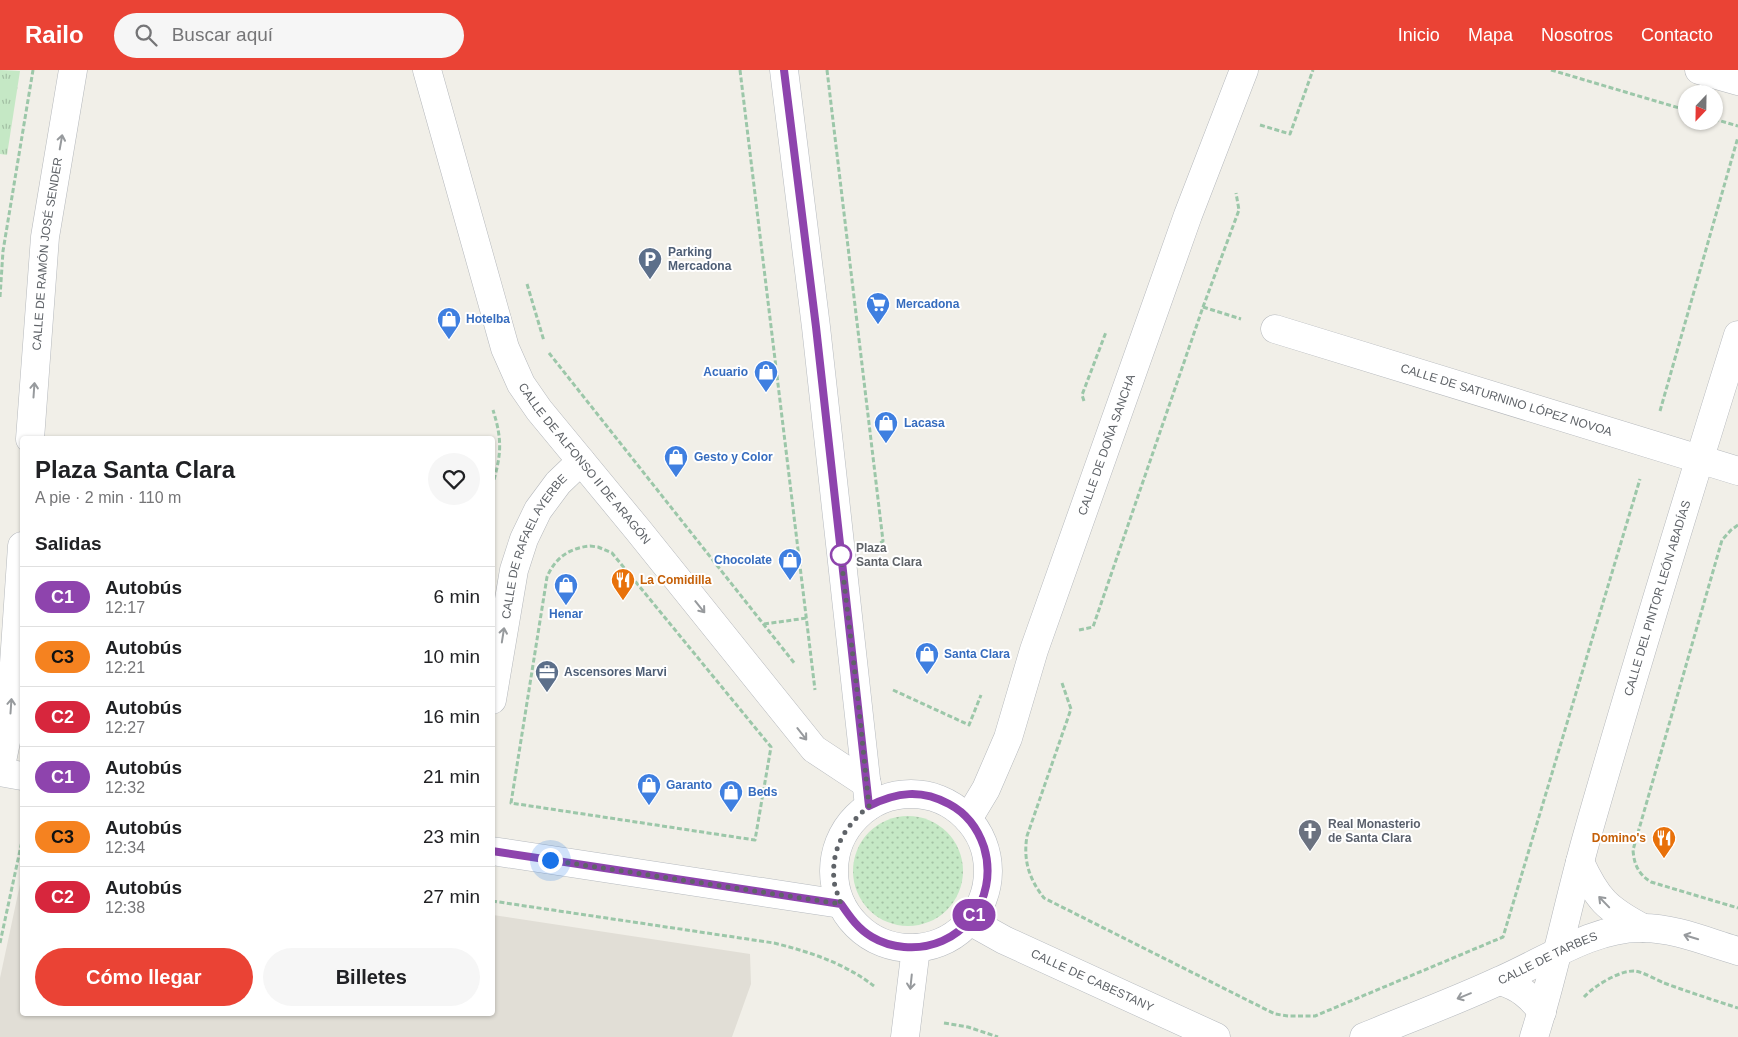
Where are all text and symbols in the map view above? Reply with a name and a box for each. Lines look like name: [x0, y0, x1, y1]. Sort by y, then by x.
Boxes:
search box: [114, 13, 464, 58]
text: Railo: [25, 21, 84, 48]
icon: search: [132, 21, 160, 49]
text: Buscar aquí: [172, 24, 273, 45]
text: Inicio: [1398, 25, 1440, 45]
text: Mapa: [1468, 25, 1513, 45]
text: Nosotros: [1541, 25, 1613, 45]
text: Contacto: [1641, 25, 1713, 45]
north arrow: [1678, 85, 1722, 130]
map controls: [1678, 85, 1723, 130]
one-way arrow: [56, 134, 66, 150]
street label: CALLE DE RAMÓN JOSÉ SENDER: [30, 156, 65, 351]
place label: Parking Mercadona: [668, 245, 732, 273]
parking icon: Parking Mercadona: [637, 246, 663, 280]
supermarket icon: Mercadona: [865, 291, 891, 325]
place label: Mercadona: [896, 297, 960, 311]
shop icon: Hotelba: [436, 306, 462, 340]
place label: Hotelba: [466, 312, 510, 326]
shop icon: Acuario: [753, 359, 779, 393]
street label: CALLE DE SATURNINO LÓPEZ NOVOA: [1399, 361, 1614, 439]
place label: Acuario: [703, 365, 748, 379]
street label: CALLE DE DOÑA SANCHA: [1075, 372, 1138, 517]
street label: CALLE DE ALFONSO II DE ARAGÓN: [515, 380, 654, 547]
one-way arrow: [29, 382, 38, 398]
shop icon: Lacasa: [873, 410, 899, 444]
place label: Lacasa: [904, 416, 945, 430]
shop icon: Gesto y Color: [663, 444, 689, 478]
place label: Gesto y Color: [694, 450, 773, 464]
button: heart: [428, 453, 480, 505]
text: Plaza Santa Clara: [35, 456, 235, 483]
street label: CALLE DE RAFAEL AYERBE: [499, 471, 570, 620]
text: A pie · 2 min · 110 m: [35, 489, 181, 506]
street label: CALLE DEL PINTOR LEÓN ABADÍAS: [1621, 499, 1693, 698]
text: Salidas: [35, 533, 102, 554]
place label: Plaza Santa Clara: [856, 541, 922, 569]
marker: Plaza Santa Clara: [830, 544, 852, 566]
shop icon: Chocolate: [777, 547, 803, 581]
place label: Chocolate: [714, 553, 772, 567]
restaurant icon: La Comidilla: [610, 567, 636, 601]
shop icon: Henar: [553, 572, 579, 606]
place label: La Comidilla: [640, 573, 712, 587]
text: Autobús: [105, 577, 182, 598]
text: 6 min: [434, 586, 480, 607]
text: C1: [51, 587, 74, 607]
text: 12:17: [105, 599, 145, 616]
one-way arrow: [695, 600, 706, 613]
place label: Henar: [549, 607, 583, 621]
one-way arrow: [499, 627, 509, 643]
text: Autobús: [105, 637, 182, 658]
shop icon: Santa Clara: [914, 641, 940, 675]
text: 10 min: [423, 646, 480, 667]
text: C3: [51, 647, 74, 667]
place label: Santa Clara: [944, 647, 1010, 661]
text: 12:21: [105, 659, 145, 676]
office icon: Ascensores Marvi: [534, 659, 560, 693]
place label: Ascensores Marvi: [564, 665, 667, 679]
text: Autobús: [105, 697, 182, 718]
one-way arrow: [6, 698, 16, 714]
text: 16 min: [423, 706, 480, 727]
text: C2: [51, 707, 74, 727]
text: 12:27: [105, 719, 145, 736]
one-way arrow: [797, 727, 807, 741]
text: Autobús: [105, 757, 182, 778]
text: 21 min: [423, 766, 480, 787]
text: C1: [51, 767, 74, 787]
shop icon: Garanto: [636, 772, 662, 806]
place label: Garanto: [666, 778, 712, 792]
text: 12:32: [105, 779, 145, 796]
shop icon: Beds: [718, 779, 744, 813]
place label: Beds: [748, 785, 778, 799]
text: Autobús: [105, 817, 182, 838]
place label: Real Monasterio de Santa Clara: [1328, 817, 1421, 845]
church icon: Real Monasterio de Santa Clara: [1297, 818, 1323, 852]
restaurant icon: Domino's: [1651, 825, 1677, 859]
text: 23 min: [423, 826, 480, 847]
text: C3: [51, 827, 74, 847]
place label: Domino's: [1592, 831, 1646, 845]
text: 12:34: [105, 839, 145, 856]
your location: [538, 848, 563, 873]
text: Autobús: [105, 877, 182, 898]
text: 27 min: [423, 886, 480, 907]
text: C2: [51, 887, 74, 907]
one-way arrow: [1598, 896, 1610, 908]
text: 12:38: [105, 899, 145, 916]
line badge: C1: [952, 899, 996, 931]
text: C1: [962, 905, 986, 925]
street label: CALLE DE TARBES: [1496, 929, 1599, 987]
one-way arrow: [1684, 932, 1700, 942]
street label: CALLE DE CABESTANY: [1029, 946, 1156, 1014]
button: Cómo llegar: [35, 948, 253, 1006]
button: Billetes: [263, 948, 480, 1006]
one-way arrow: [906, 974, 916, 990]
one-way arrow: [1457, 991, 1472, 1001]

